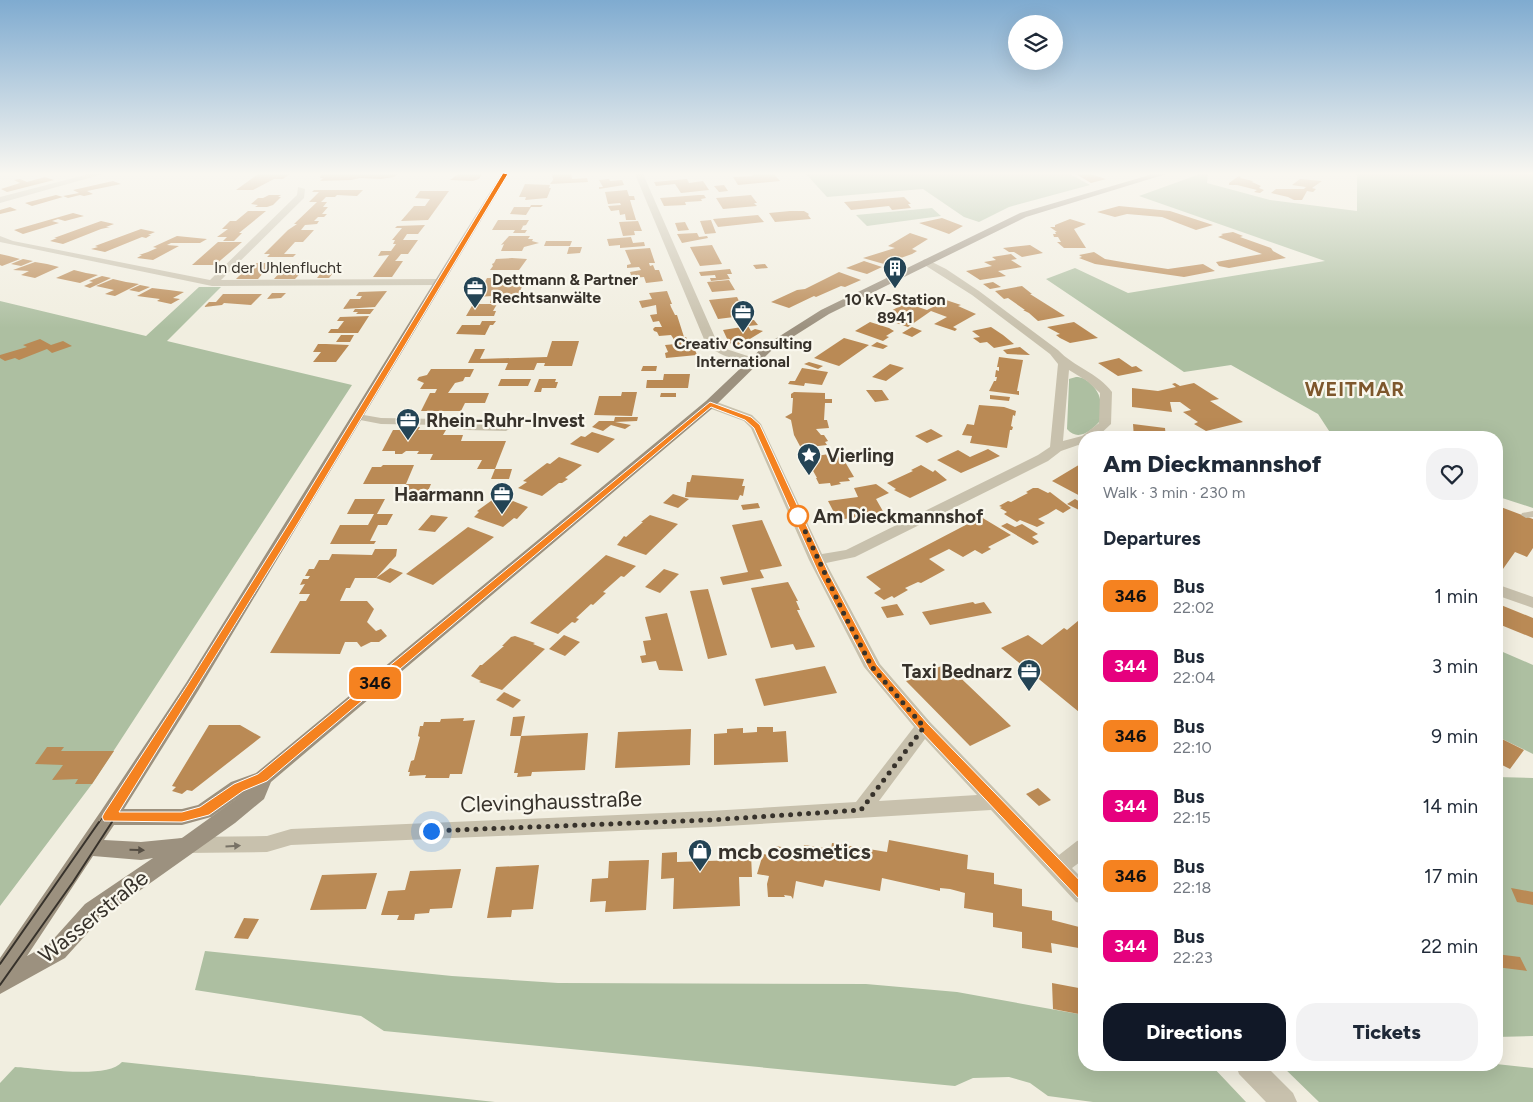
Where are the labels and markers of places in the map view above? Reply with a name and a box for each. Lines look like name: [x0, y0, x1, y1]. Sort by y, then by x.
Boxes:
building icon: 10 kV-Station 8941: [882, 255, 908, 289]
place label: Dettmann & Partner Rechtsanwälte: [492, 270, 638, 307]
office icon: Dettmann & Partner Rechtsanwälte: [462, 275, 488, 309]
place label: 10 kV-Station 8941: [844, 290, 946, 327]
office icon: Creativ Consulting International: [730, 299, 756, 333]
place label: Creativ Consulting International: [674, 334, 812, 371]
office icon: Rhein-Ruhr-Invest: [395, 407, 421, 441]
place label: Rhein-Ruhr-Invest: [426, 409, 586, 432]
place icon: Vierling: [796, 442, 822, 476]
place label: Vierling: [826, 444, 894, 467]
office icon: Haarmann: [489, 481, 515, 515]
place label: Haarmann: [394, 483, 484, 506]
marker: Am Dieckmannshof: [787, 505, 809, 527]
place label: Am Dieckmannshof: [813, 505, 984, 528]
office icon: Taxi Bednarz: [1016, 658, 1042, 692]
place label: Taxi Bednarz: [902, 660, 1012, 683]
shop icon: mcb cosmetics: [687, 838, 713, 872]
place label: mcb cosmetics: [718, 838, 871, 865]

